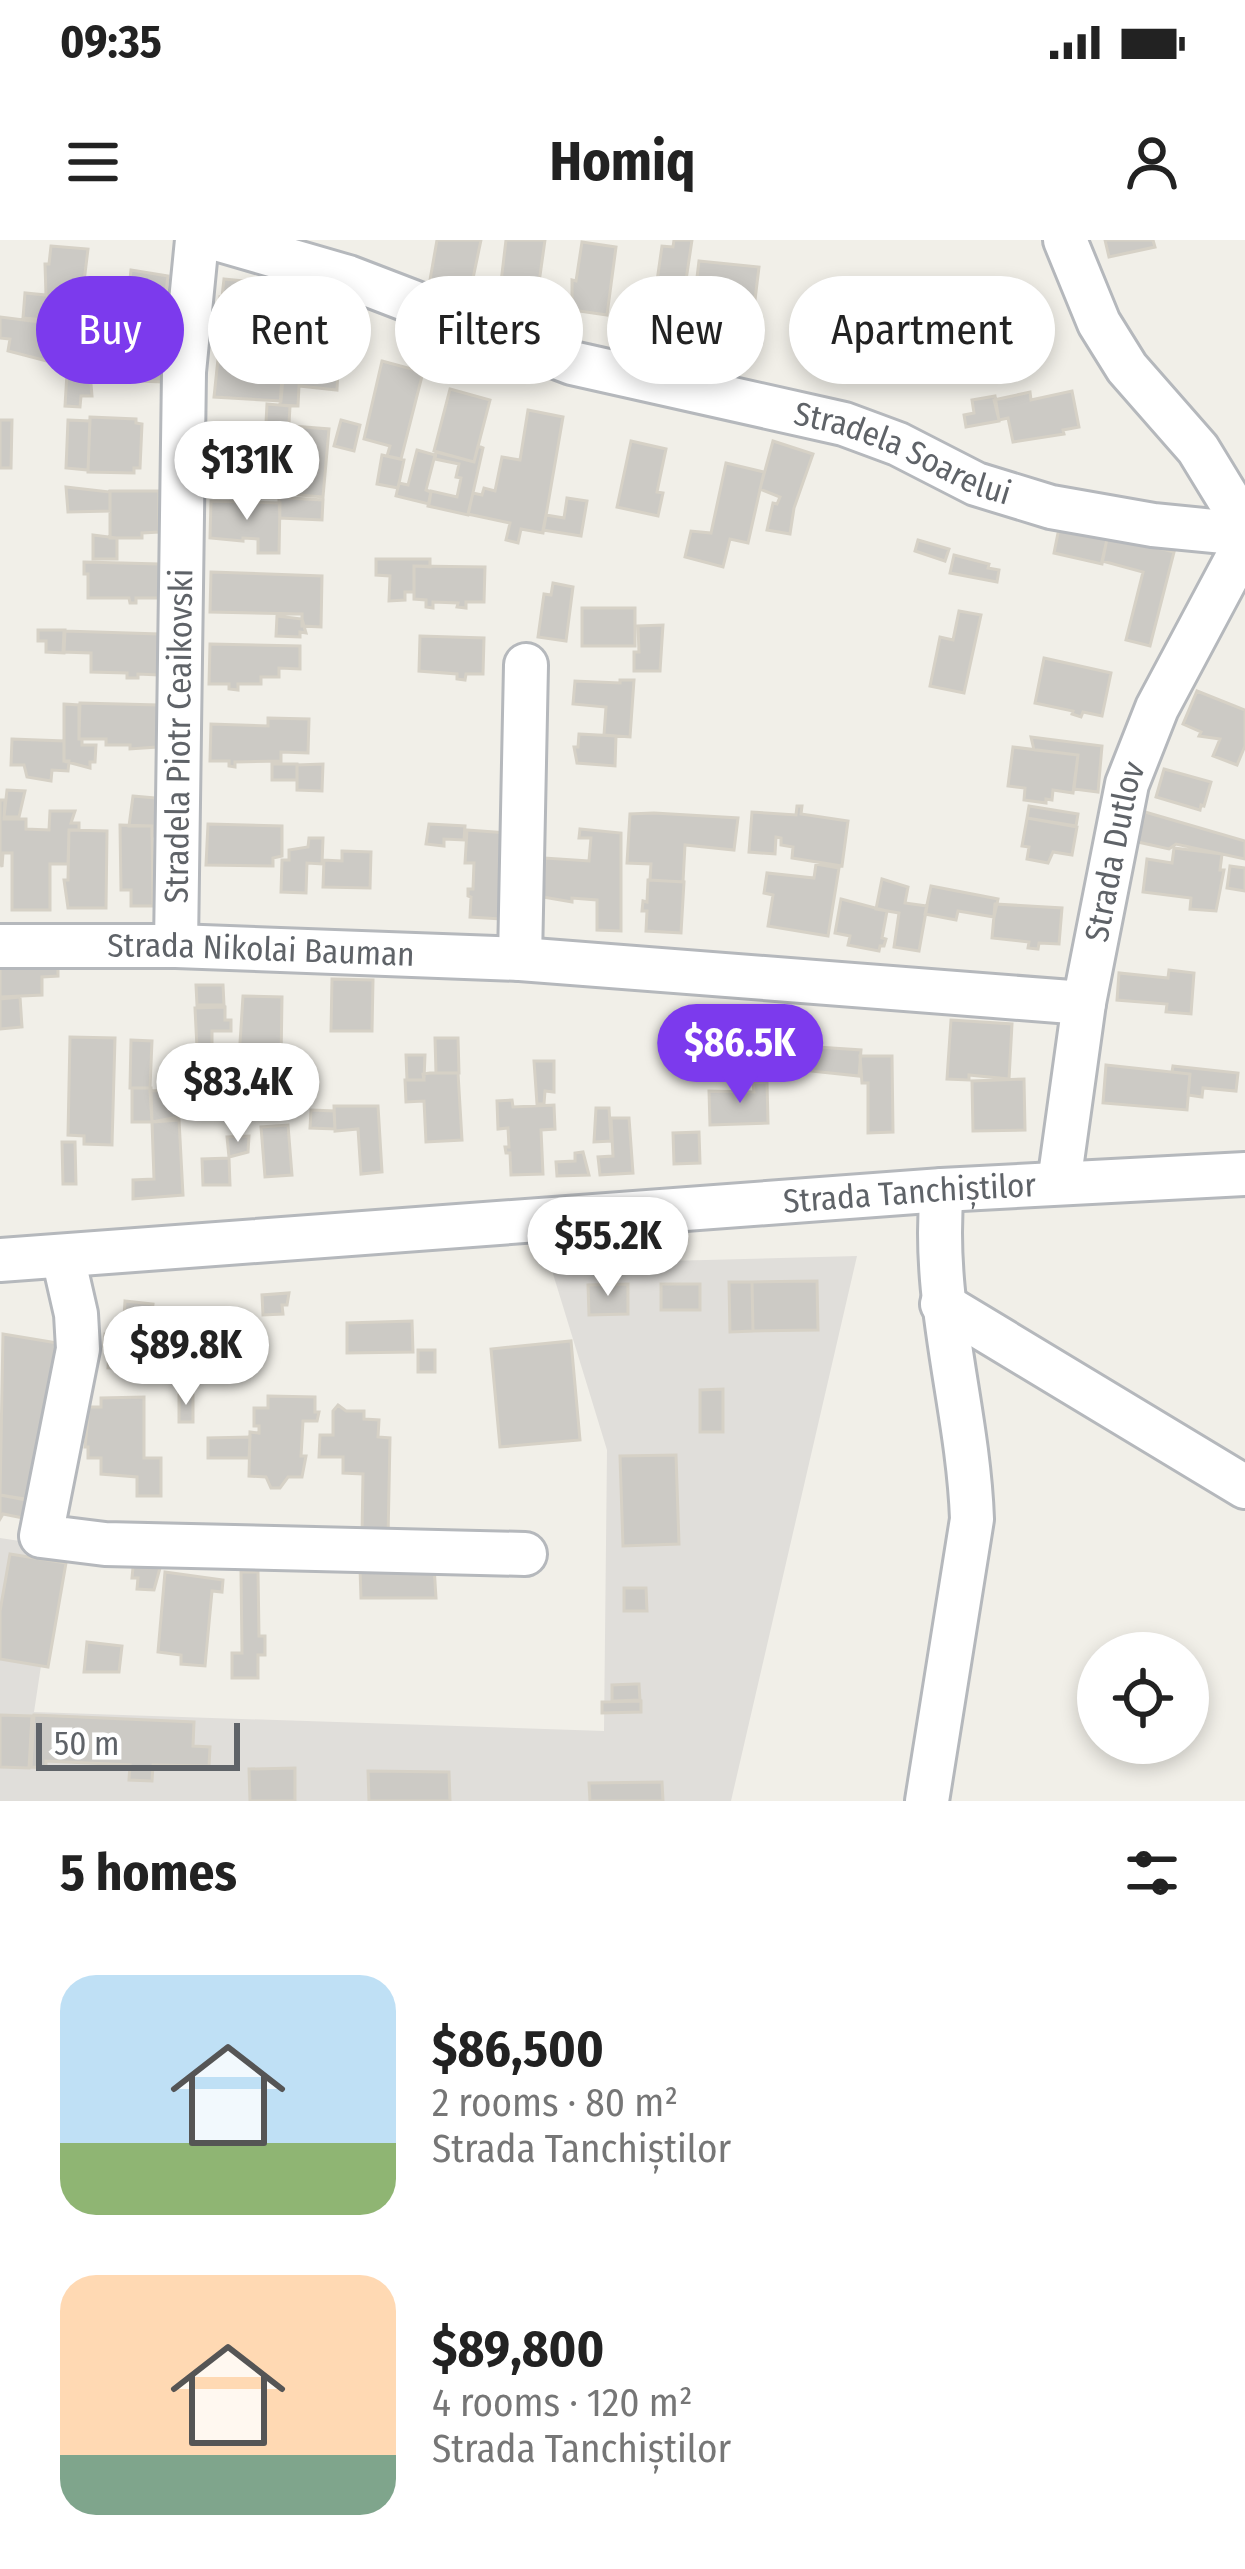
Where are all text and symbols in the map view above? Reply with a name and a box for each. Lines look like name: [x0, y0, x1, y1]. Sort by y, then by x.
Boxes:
text: 09:35: [60, 15, 162, 69]
icon: menu: [60, 129, 126, 195]
icon: person: [1119, 129, 1185, 195]
text: Homiq: [550, 130, 695, 194]
chip: Buy: [36, 276, 184, 384]
chip: Rent: [208, 276, 371, 384]
chip: Filters: [395, 276, 583, 384]
chip: New: [607, 276, 765, 384]
chip: Apartment: [789, 276, 1055, 384]
street label: Stradela Soarelui: [790, 393, 1016, 514]
pin: $131K: [163, 421, 331, 523]
text: $131K: [201, 437, 293, 483]
street label: Stradela Piotr Ceaikovski: [157, 568, 201, 904]
street label: Strada Dutlov: [1076, 755, 1154, 945]
street label: Strada Nikolai Bauman: [107, 926, 415, 975]
pin: $86.5K: [642, 1004, 838, 1106]
text: $86.5K: [684, 1020, 796, 1066]
pin: $83.4K: [140, 1043, 336, 1145]
text: $83.4K: [183, 1059, 293, 1105]
street label: Strada Tanchiștilor: [782, 1165, 1037, 1222]
pin: $55.2K: [510, 1197, 706, 1299]
text: $55.2K: [554, 1213, 662, 1259]
pin: $89.8K: [88, 1306, 284, 1408]
text: $89.8K: [130, 1322, 242, 1368]
map controls: [1077, 1632, 1209, 1764]
button: locate: [1077, 1632, 1209, 1764]
scale bar: [36, 1717, 240, 1770]
text: 50 m: [54, 1724, 119, 1764]
icon: filters: [1119, 1840, 1185, 1906]
text: 5 homes: [60, 1842, 237, 1904]
text: $86,500: [432, 2018, 604, 2080]
icon: home: [156, 2023, 300, 2167]
text: 2 rooms · 80 m²: [432, 2080, 678, 2126]
text: Strada Tanchiștilor: [432, 2126, 731, 2172]
text: $89,800: [432, 2318, 604, 2380]
icon: home: [156, 2323, 300, 2467]
text: 4 rooms · 120 m²: [432, 2380, 693, 2426]
text: Strada Tanchiștilor: [432, 2426, 731, 2472]

